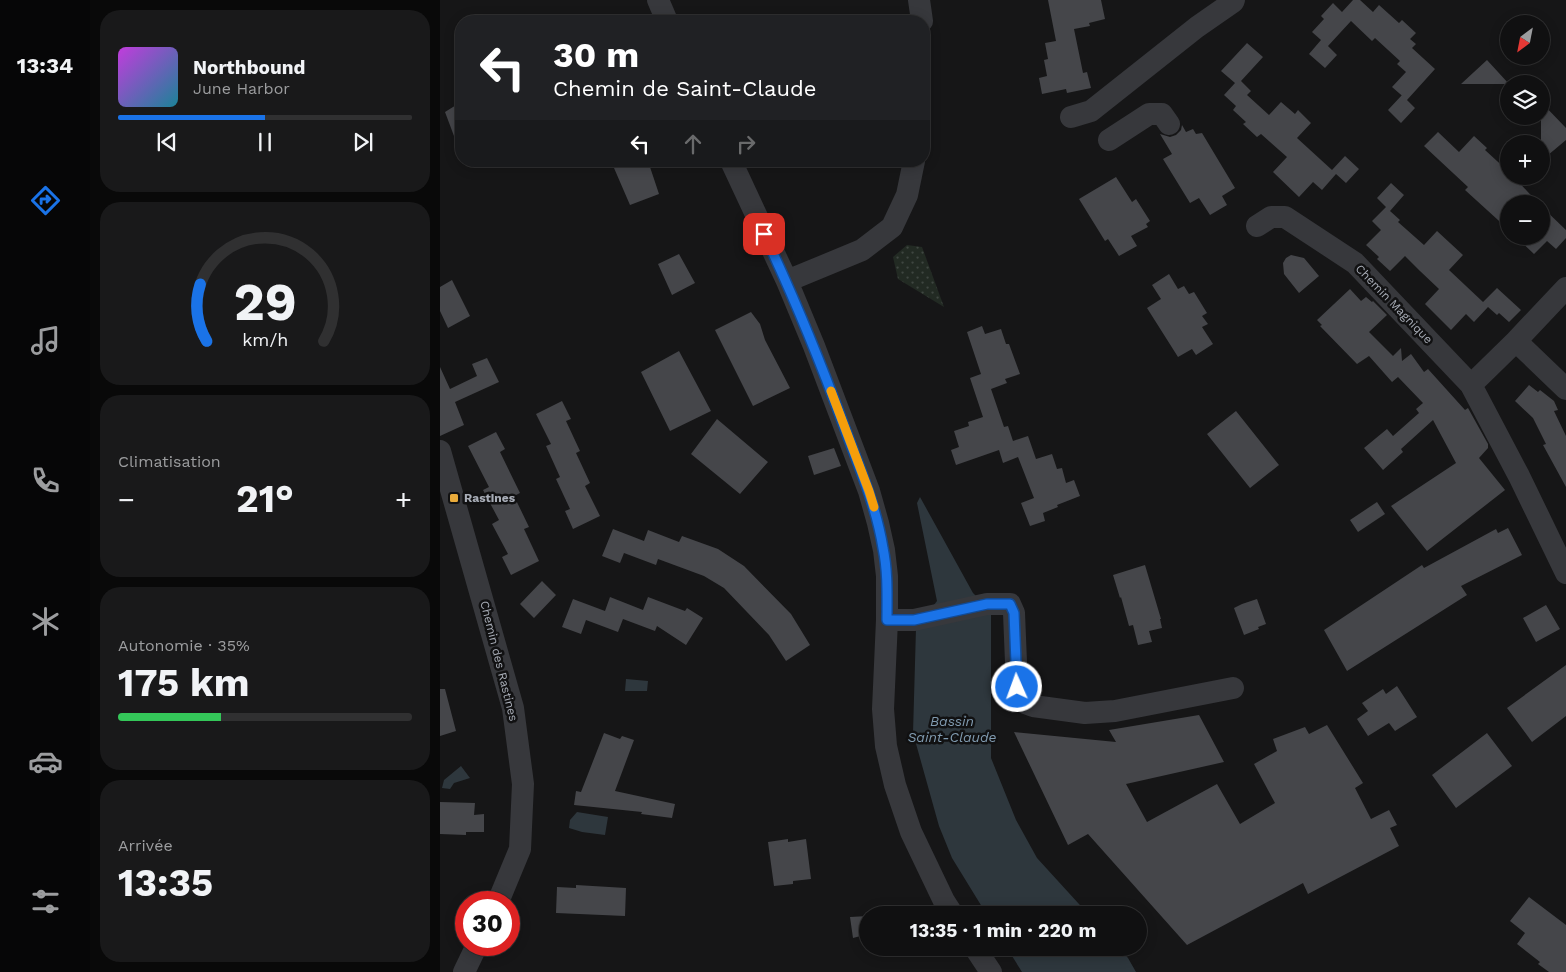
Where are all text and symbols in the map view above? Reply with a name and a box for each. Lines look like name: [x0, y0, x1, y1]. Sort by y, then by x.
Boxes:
north arrow: [1500, 15, 1550, 65]
map controls: [1500, 15, 1550, 245]
text: 30 m: [553, 34, 639, 76]
icon: left: [470, 35, 535, 100]
text: 13:34: [17, 53, 73, 78]
text: Northbound: [193, 56, 305, 79]
button: layers: [1500, 75, 1550, 125]
text: Chemin de Saint-Claude: [553, 76, 817, 101]
text: June Harbor: [193, 79, 290, 98]
icon: previous: [153, 128, 181, 156]
icon: pause: [251, 128, 279, 156]
icon: next: [349, 128, 377, 156]
icon: left: [626, 130, 654, 158]
icon: ahead: [679, 130, 707, 158]
icon: right: [732, 130, 760, 158]
button: +: [1500, 135, 1550, 185]
icon: directions: [28, 183, 63, 218]
button: −: [1500, 195, 1550, 245]
pin: [743, 213, 785, 255]
icon: arrive: [750, 220, 778, 248]
street label: Chemin Magnique: [1353, 262, 1435, 347]
text: 29: [233, 272, 297, 333]
icon: music: [28, 323, 63, 358]
text: km/h: [242, 329, 288, 350]
text: Climatisation: [118, 452, 221, 471]
icon: phone: [28, 463, 63, 498]
text: 21°: [236, 477, 294, 521]
text: −: [118, 483, 135, 516]
text: +: [395, 483, 412, 516]
place label: Rastines: [464, 491, 516, 505]
marker: Rastines: [448, 492, 460, 504]
street label: Chemin des Rastines: [477, 599, 521, 723]
icon: climate: [28, 604, 63, 639]
text: Autonomie · 35%: [118, 636, 250, 655]
position arrow: [990, 660, 1042, 712]
text: 175 km: [118, 661, 249, 705]
water label: Bassin Saint-Claude: [907, 713, 997, 745]
icon: car: [28, 744, 63, 779]
text: Arrivée: [118, 836, 173, 855]
text: 13:35: [118, 861, 213, 905]
icon: filters: [28, 884, 63, 919]
speed limit sign: 30: [455, 891, 520, 956]
text: 13:35 · 1 min · 220 m: [910, 919, 1096, 942]

